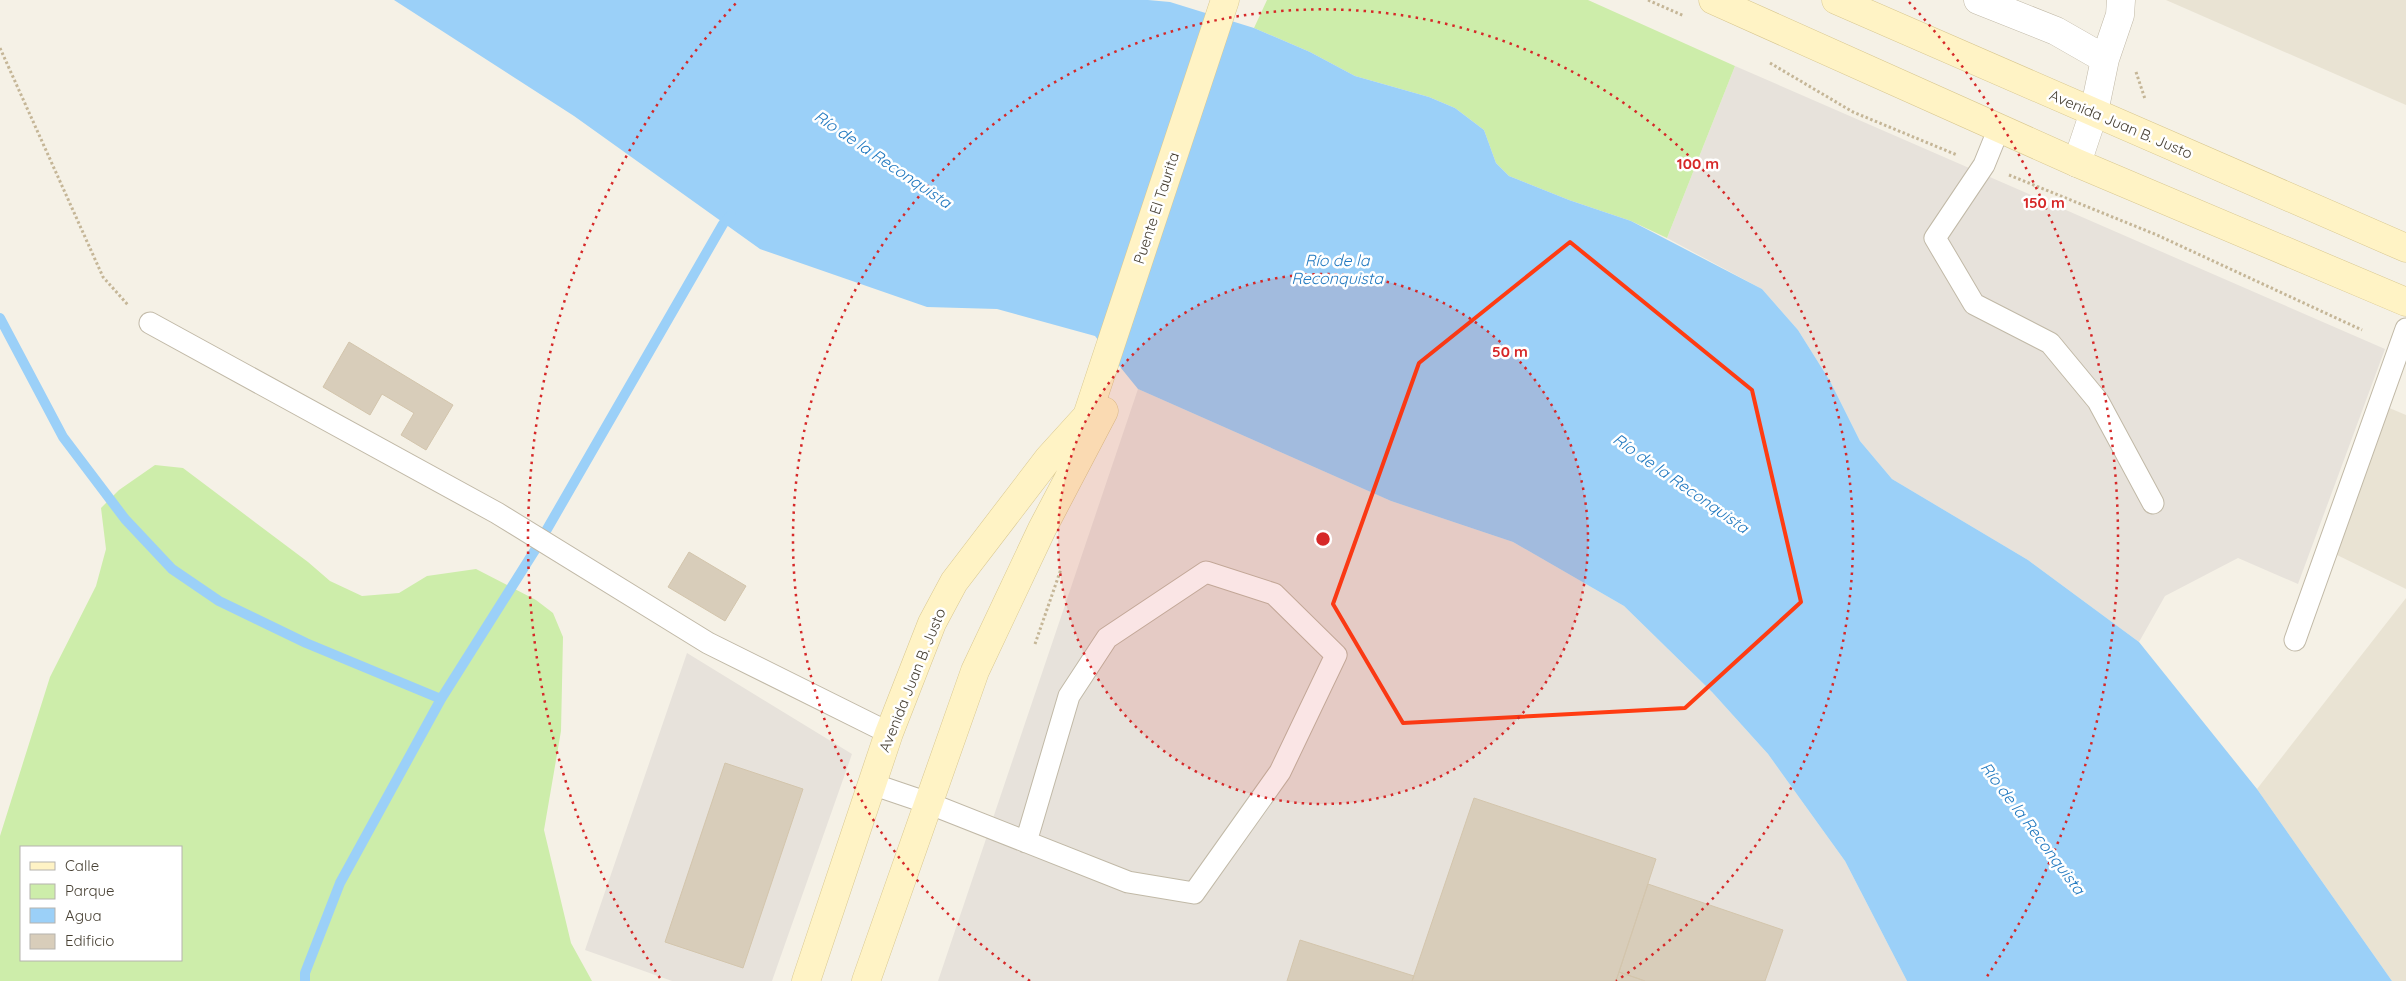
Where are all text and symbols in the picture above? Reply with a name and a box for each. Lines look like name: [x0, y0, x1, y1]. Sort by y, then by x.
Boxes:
street label: Avenida Juan B. Justo: [2047, 85, 2195, 163]
water label: Río de la Reconquista: [811, 106, 956, 213]
street label: Puente El Taurita: [1129, 150, 1183, 266]
text: 100 m: [1677, 154, 1719, 173]
text: 150 m: [2023, 193, 2065, 212]
water label: Río de la Reconquista: [1291, 250, 1384, 288]
text: 50 m: [1492, 342, 1528, 361]
water label: Río de la Reconquista: [1609, 429, 1754, 538]
centre of rings: [1314, 530, 1332, 548]
street label: Avenida Juan B. Justo: [874, 605, 950, 755]
water label: Río de la Reconquista: [1977, 758, 2090, 899]
legend: [20, 846, 182, 961]
text: Calle: [65, 856, 99, 875]
text: Parque: [65, 881, 115, 900]
text: Agua: [65, 906, 102, 925]
text: Edificio: [65, 931, 114, 950]

